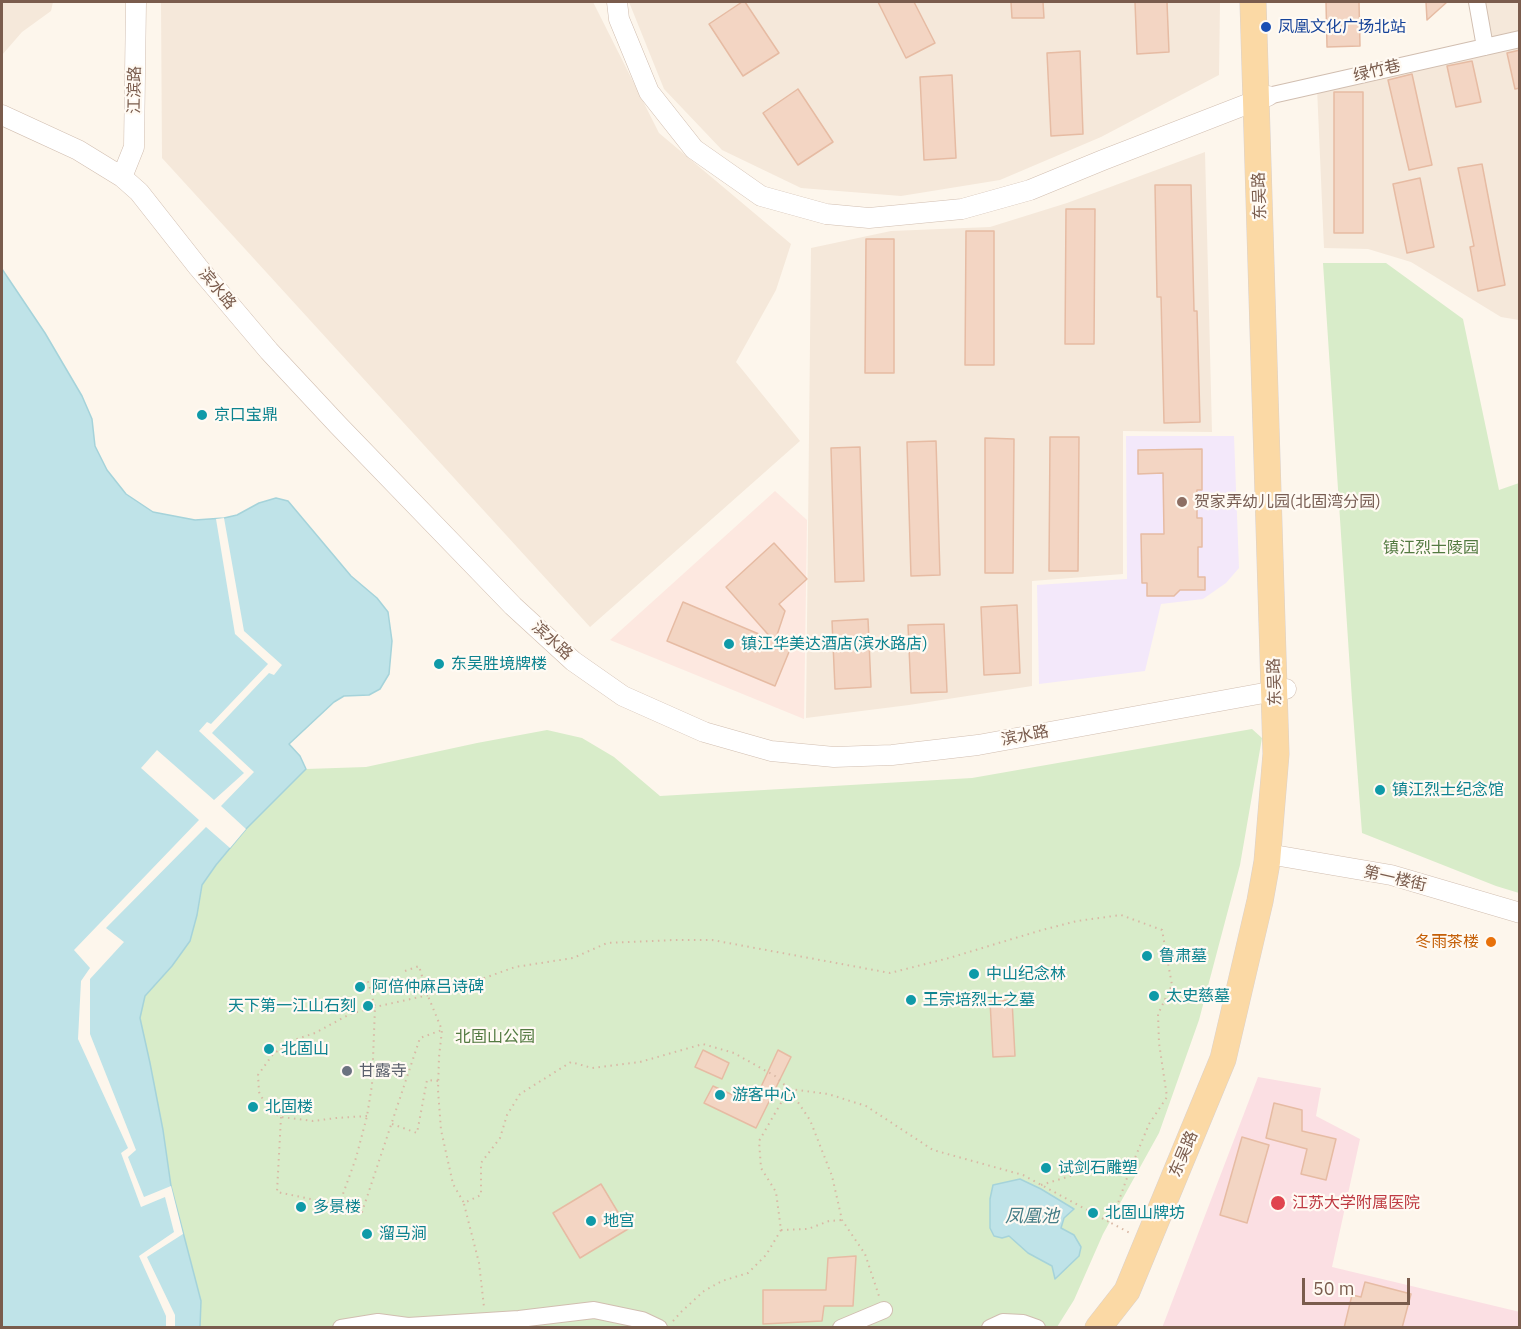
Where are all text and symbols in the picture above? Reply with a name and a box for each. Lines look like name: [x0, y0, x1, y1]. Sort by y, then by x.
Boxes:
place label: 凤凰文化广场北站: [1278, 17, 1406, 37]
marker: 凤凰文化广场北站: [1259, 20, 1273, 34]
street label: 绿竹巷: [1351, 56, 1403, 86]
street label: 江滨路: [125, 66, 145, 114]
street label: 东吴路: [1250, 172, 1270, 220]
street label: 滨水路: [194, 264, 240, 314]
place label: 京口宝鼎: [214, 405, 278, 425]
marker: 京口宝鼎: [195, 408, 209, 422]
place label: 贺家弄幼儿园(北固湾分园): [1194, 492, 1381, 512]
marker: 贺家弄幼儿园(北固湾分园): [1175, 495, 1189, 509]
park label: 镇江烈士陵园: [1383, 538, 1479, 558]
street label: 滨水路: [528, 618, 576, 664]
place label: 镇江华美达酒店(滨水路店): [741, 634, 928, 654]
marker: 镇江华美达酒店(滨水路店): [722, 637, 736, 651]
place label: 东吴胜境牌楼: [451, 654, 547, 674]
marker: 东吴胜境牌楼: [432, 657, 446, 671]
street label: 东吴路: [1265, 658, 1285, 706]
street label: 滨水路: [1000, 722, 1050, 750]
place label: 镇江烈士纪念馆: [1392, 780, 1504, 800]
marker: 镇江烈士纪念馆: [1373, 783, 1387, 797]
street label: 第一楼街: [1362, 862, 1428, 896]
place label: 冬雨茶楼: [1415, 932, 1479, 952]
marker: 冬雨茶楼: [1484, 935, 1498, 949]
place label: 鲁肃墓: [1159, 946, 1207, 966]
marker: 鲁肃墓: [1140, 949, 1154, 963]
place label: 中山纪念林: [986, 964, 1066, 984]
marker: 中山纪念林: [967, 967, 981, 981]
place label: 阿倍仲麻吕诗碑: [372, 977, 484, 997]
marker: 阿倍仲麻吕诗碑: [353, 980, 367, 994]
place label: 太史慈墓: [1166, 986, 1230, 1006]
marker: 太史慈墓: [1147, 989, 1161, 1003]
place label: 王宗培烈士之墓: [923, 990, 1035, 1010]
marker: 王宗培烈士之墓: [904, 993, 918, 1007]
place label: 天下第一江山石刻: [228, 996, 356, 1016]
marker: 天下第一江山石刻: [361, 999, 375, 1013]
park label: 北固山公园: [455, 1027, 535, 1047]
place label: 北固山: [281, 1039, 329, 1059]
marker: 北固山: [262, 1042, 276, 1056]
place label: 甘露寺: [359, 1061, 407, 1081]
marker: 甘露寺: [340, 1064, 354, 1078]
place label: 游客中心: [732, 1085, 796, 1105]
marker: 游客中心: [713, 1088, 727, 1102]
place label: 北固楼: [265, 1097, 313, 1117]
marker: 北固楼: [246, 1100, 260, 1114]
street label: 东吴路: [1166, 1128, 1202, 1180]
place label: 试剑石雕塑: [1058, 1158, 1138, 1178]
marker: 试剑石雕塑: [1039, 1161, 1053, 1175]
place label: 江苏大学附属医院: [1292, 1193, 1420, 1213]
marker: 江苏大学附属医院: [1269, 1194, 1287, 1212]
place label: 多景楼: [313, 1197, 361, 1217]
marker: 多景楼: [294, 1200, 308, 1214]
place label: 北固山牌坊: [1105, 1203, 1185, 1223]
water label: 凤凰池: [1005, 1206, 1059, 1228]
marker: 北固山牌坊: [1086, 1206, 1100, 1220]
place label: 地宫: [603, 1211, 635, 1231]
marker: 地宫: [584, 1214, 598, 1228]
place label: 溜马涧: [379, 1224, 427, 1244]
marker: 溜马涧: [360, 1227, 374, 1241]
scale bar: [1305, 1266, 1413, 1304]
text: 50 m: [1313, 1277, 1355, 1300]

